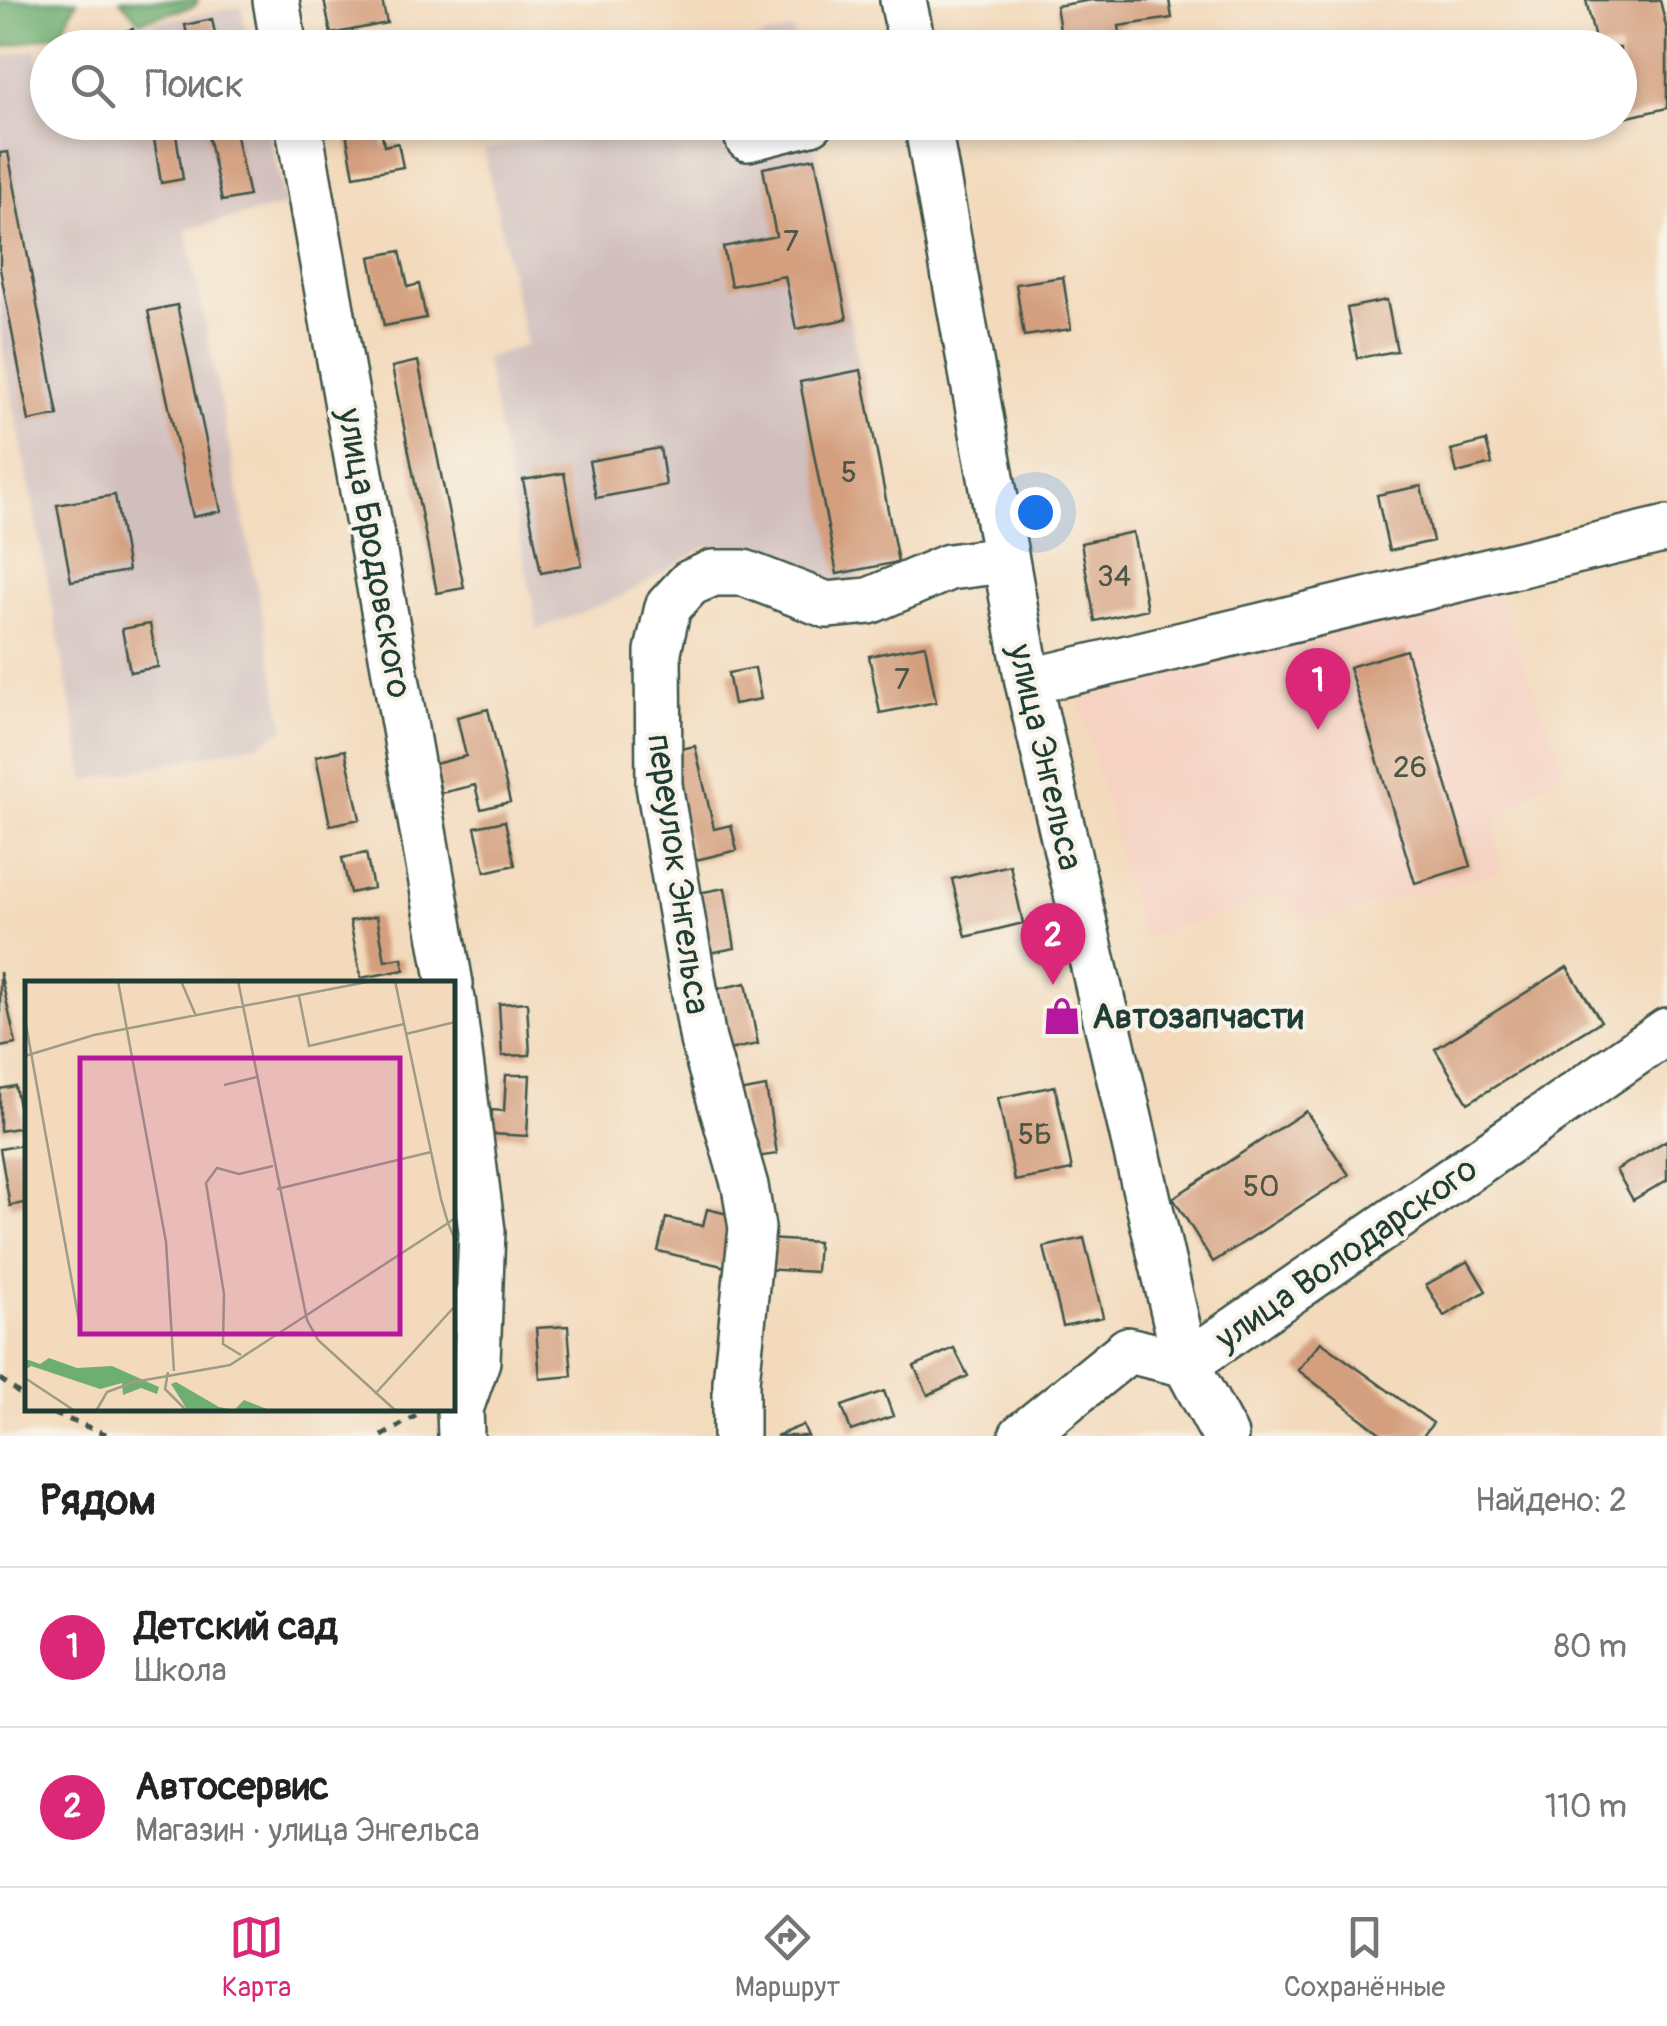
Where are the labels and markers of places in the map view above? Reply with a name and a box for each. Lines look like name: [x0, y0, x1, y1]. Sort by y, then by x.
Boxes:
pin: 1: [1286, 648, 1350, 730]
pin: 2: [1020, 902, 1086, 985]
shop icon: Автозапчасти: [1041, 995, 1083, 1037]
place label: Автозапчасти: [1092, 995, 1304, 1039]

